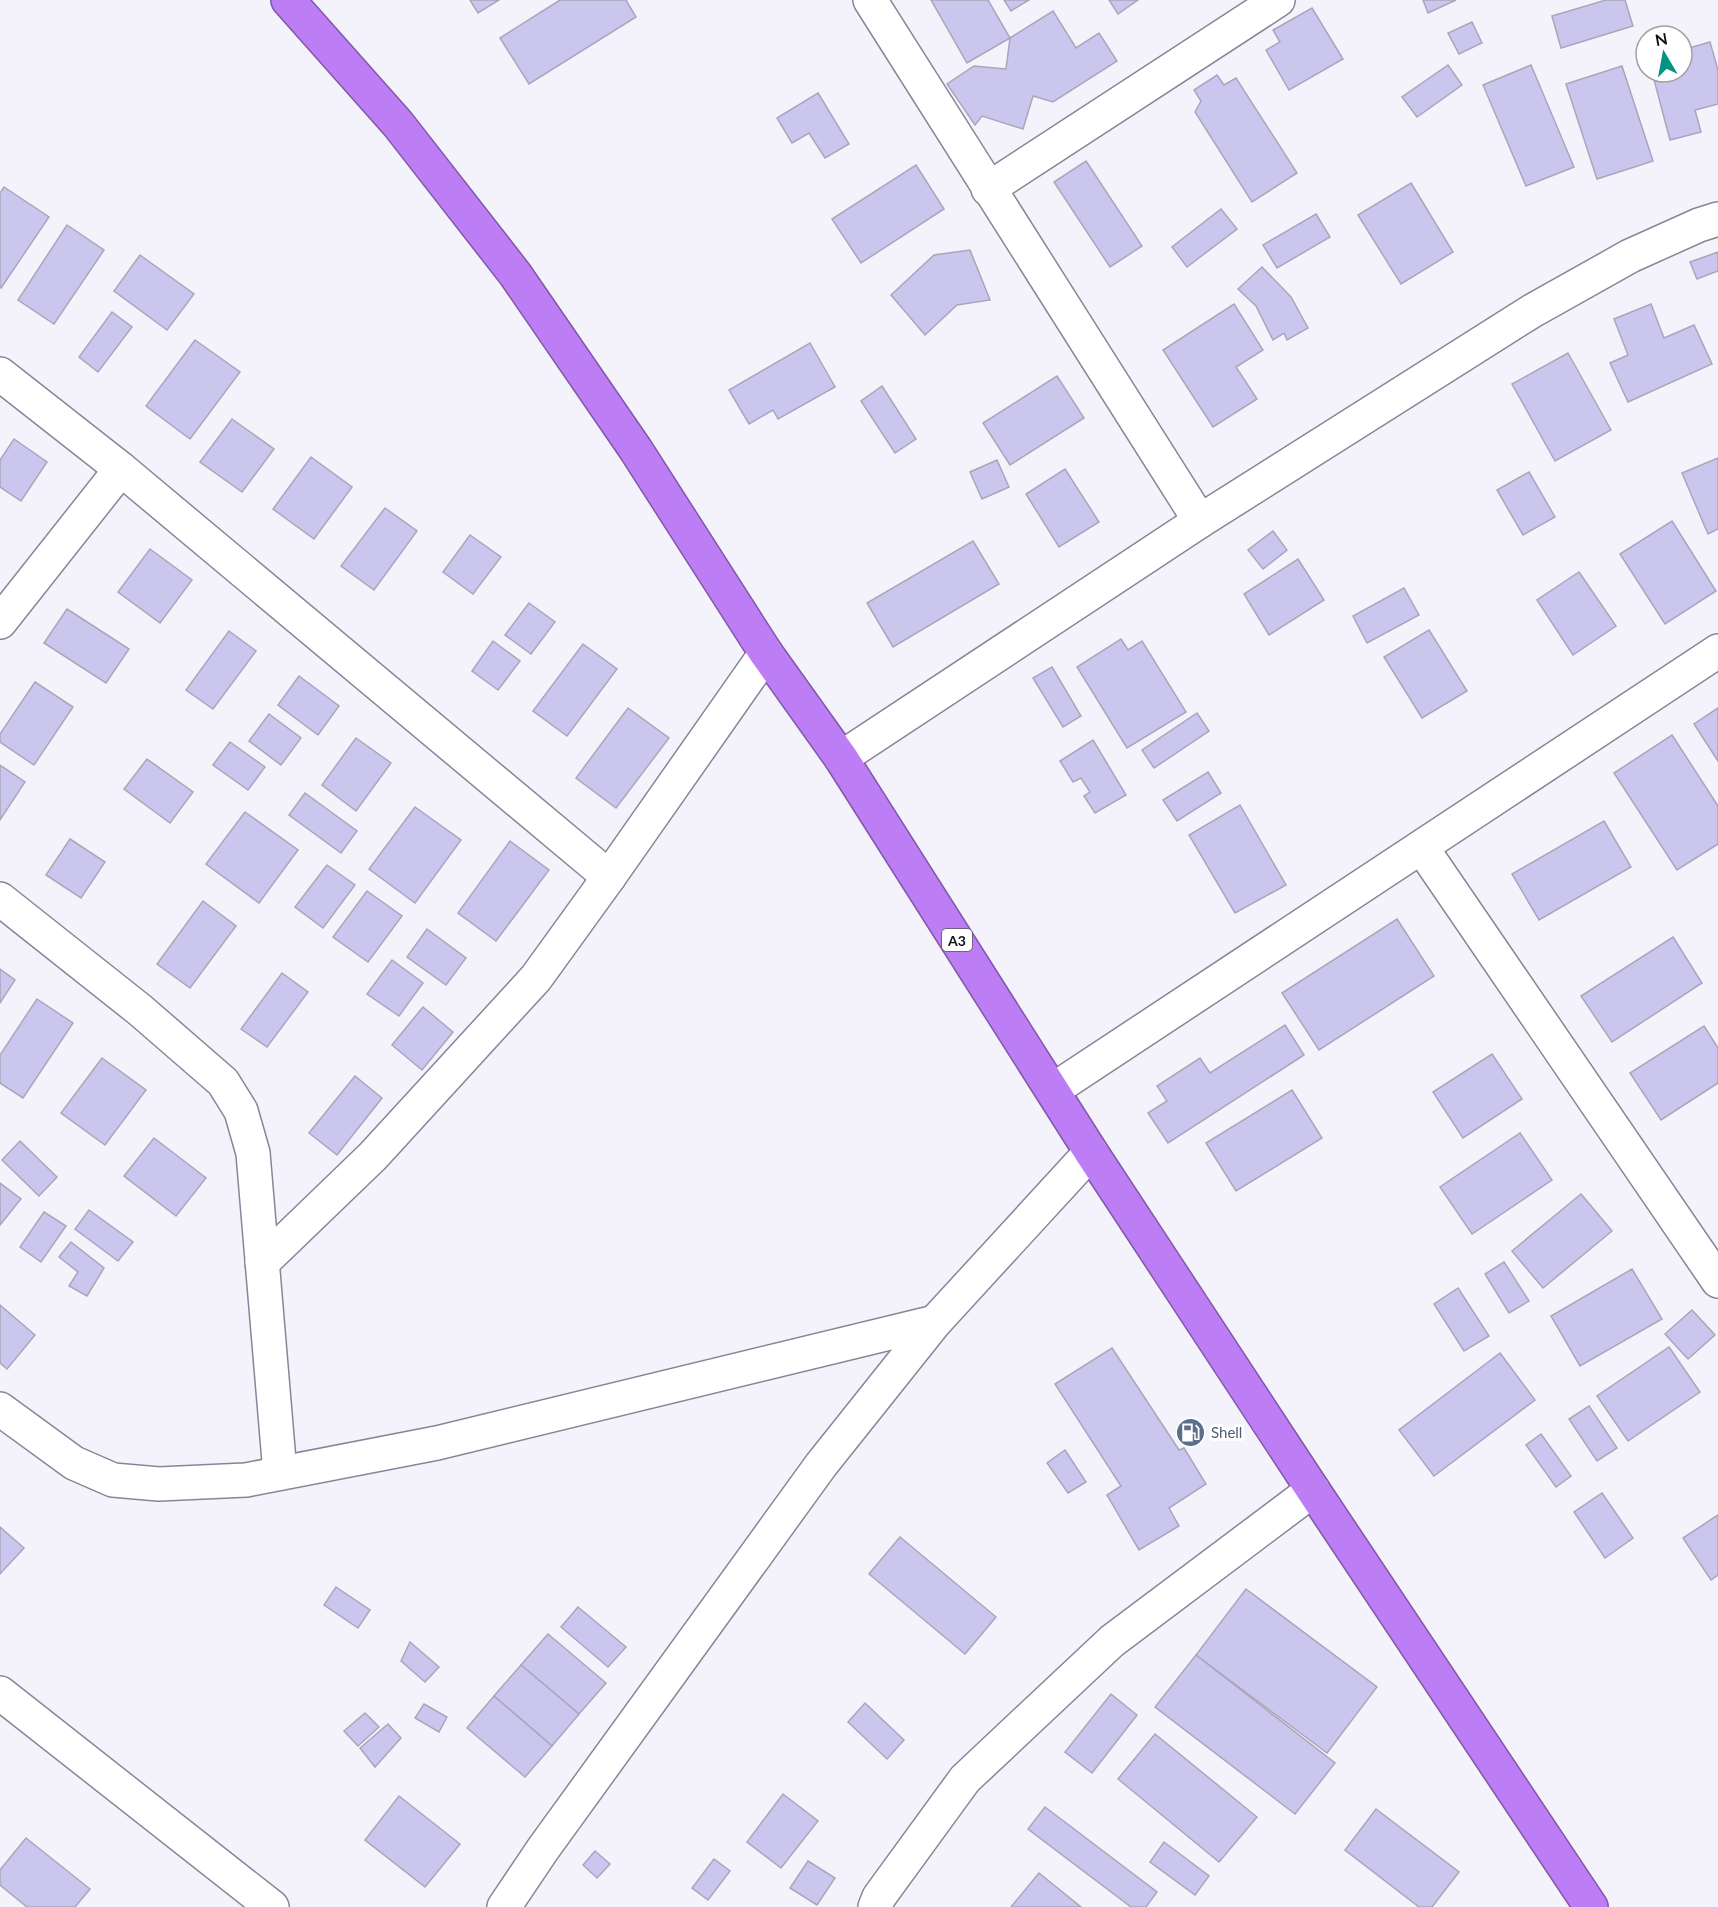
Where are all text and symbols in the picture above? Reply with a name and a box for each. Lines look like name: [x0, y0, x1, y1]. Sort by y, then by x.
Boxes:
north arrow: [1634, 24, 1694, 84]
text: N: [1654, 28, 1669, 49]
road number: A3: [942, 929, 972, 951]
fuel station icon: Shell: [1174, 1416, 1206, 1448]
place label: Shell: [1211, 1423, 1242, 1441]

